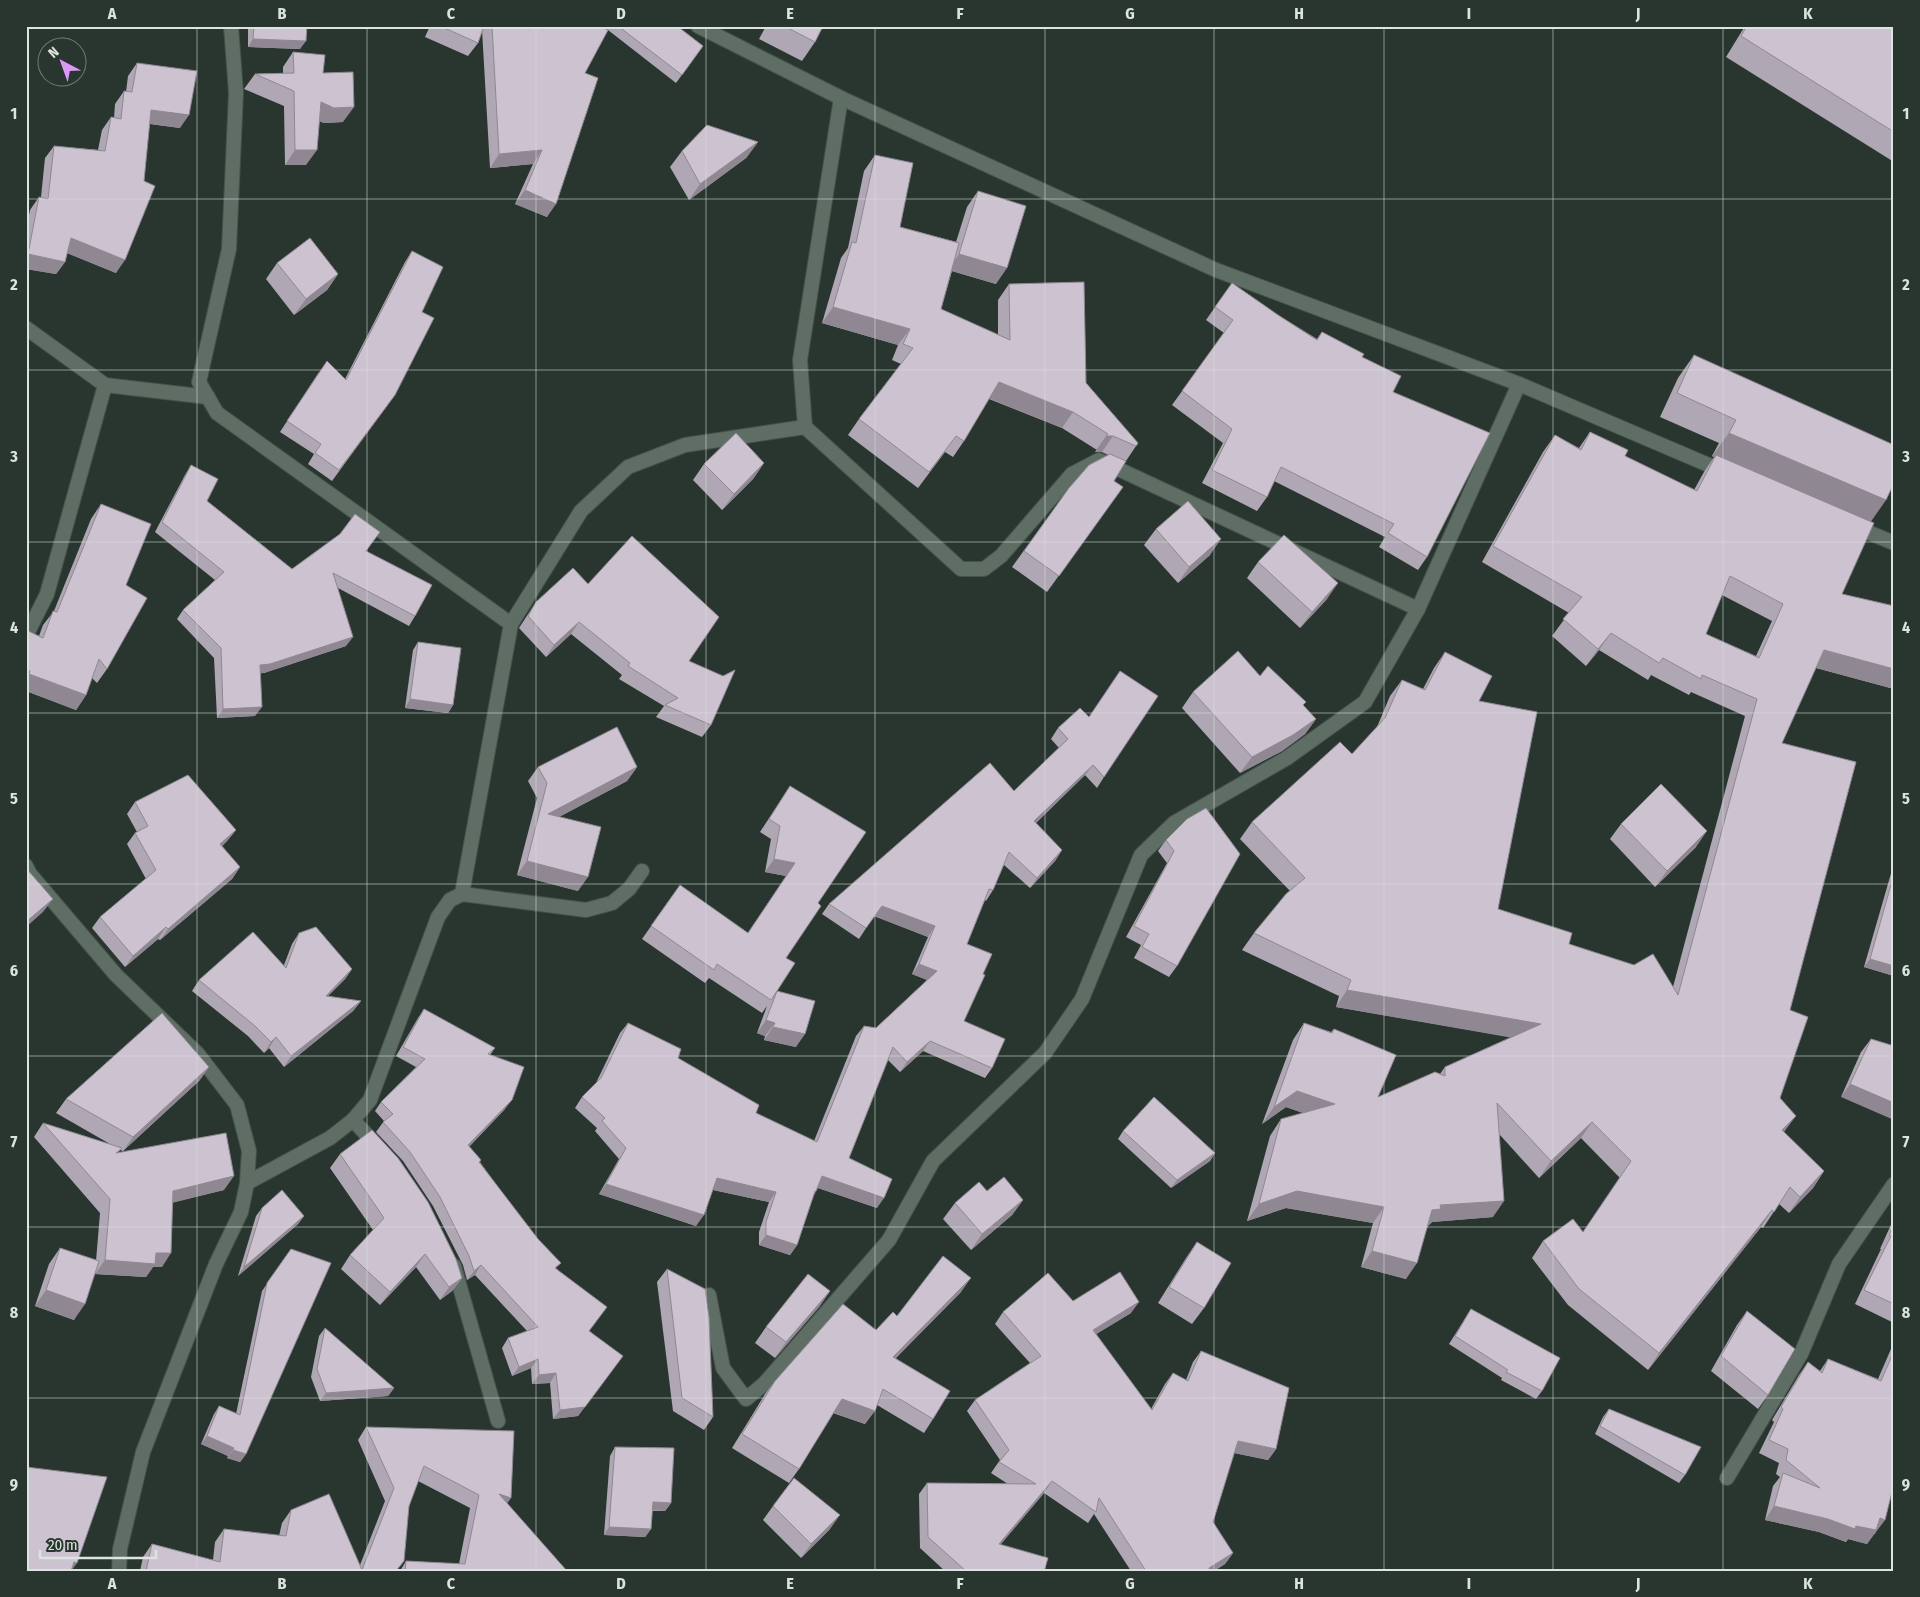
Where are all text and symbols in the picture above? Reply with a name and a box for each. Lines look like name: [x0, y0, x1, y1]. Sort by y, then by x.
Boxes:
text: A: [107, 4, 117, 23]
text: B: [278, 4, 287, 23]
text: C: [447, 4, 456, 23]
text: D: [616, 4, 626, 23]
text: E: [786, 4, 794, 23]
text: F: [956, 4, 964, 23]
text: G: [1125, 4, 1135, 23]
text: H: [1294, 4, 1304, 23]
text: I: [1467, 4, 1471, 23]
text: J: [1635, 4, 1640, 23]
text: K: [1803, 4, 1813, 23]
north arrow: [38, 38, 88, 88]
text: N: [45, 43, 63, 62]
text: 1: [11, 104, 17, 123]
text: 1: [1903, 104, 1909, 123]
text: 2: [9, 275, 18, 294]
text: 2: [1901, 275, 1910, 294]
text: 3: [9, 447, 18, 466]
text: 3: [1901, 447, 1910, 466]
text: 4: [10, 618, 18, 637]
text: 4: [1902, 618, 1910, 637]
text: 5: [10, 789, 18, 808]
text: 5: [1902, 789, 1910, 808]
text: 6: [10, 961, 18, 980]
text: 6: [1902, 961, 1910, 980]
text: 7: [11, 1132, 18, 1151]
text: 7: [1903, 1132, 1910, 1151]
text: 8: [10, 1303, 19, 1322]
text: 8: [1902, 1303, 1911, 1322]
text: 9: [10, 1475, 18, 1494]
text: 9: [1902, 1475, 1910, 1494]
scale bar: [40, 1527, 156, 1559]
text: 20 m: [48, 1536, 78, 1554]
text: A: [107, 1574, 117, 1593]
text: B: [278, 1574, 287, 1593]
text: C: [447, 1574, 456, 1593]
text: D: [616, 1574, 626, 1593]
text: E: [786, 1574, 794, 1593]
text: F: [956, 1574, 964, 1593]
text: G: [1125, 1574, 1135, 1593]
text: H: [1294, 1574, 1304, 1593]
text: I: [1467, 1574, 1471, 1593]
text: J: [1635, 1574, 1640, 1593]
text: K: [1803, 1574, 1813, 1593]

